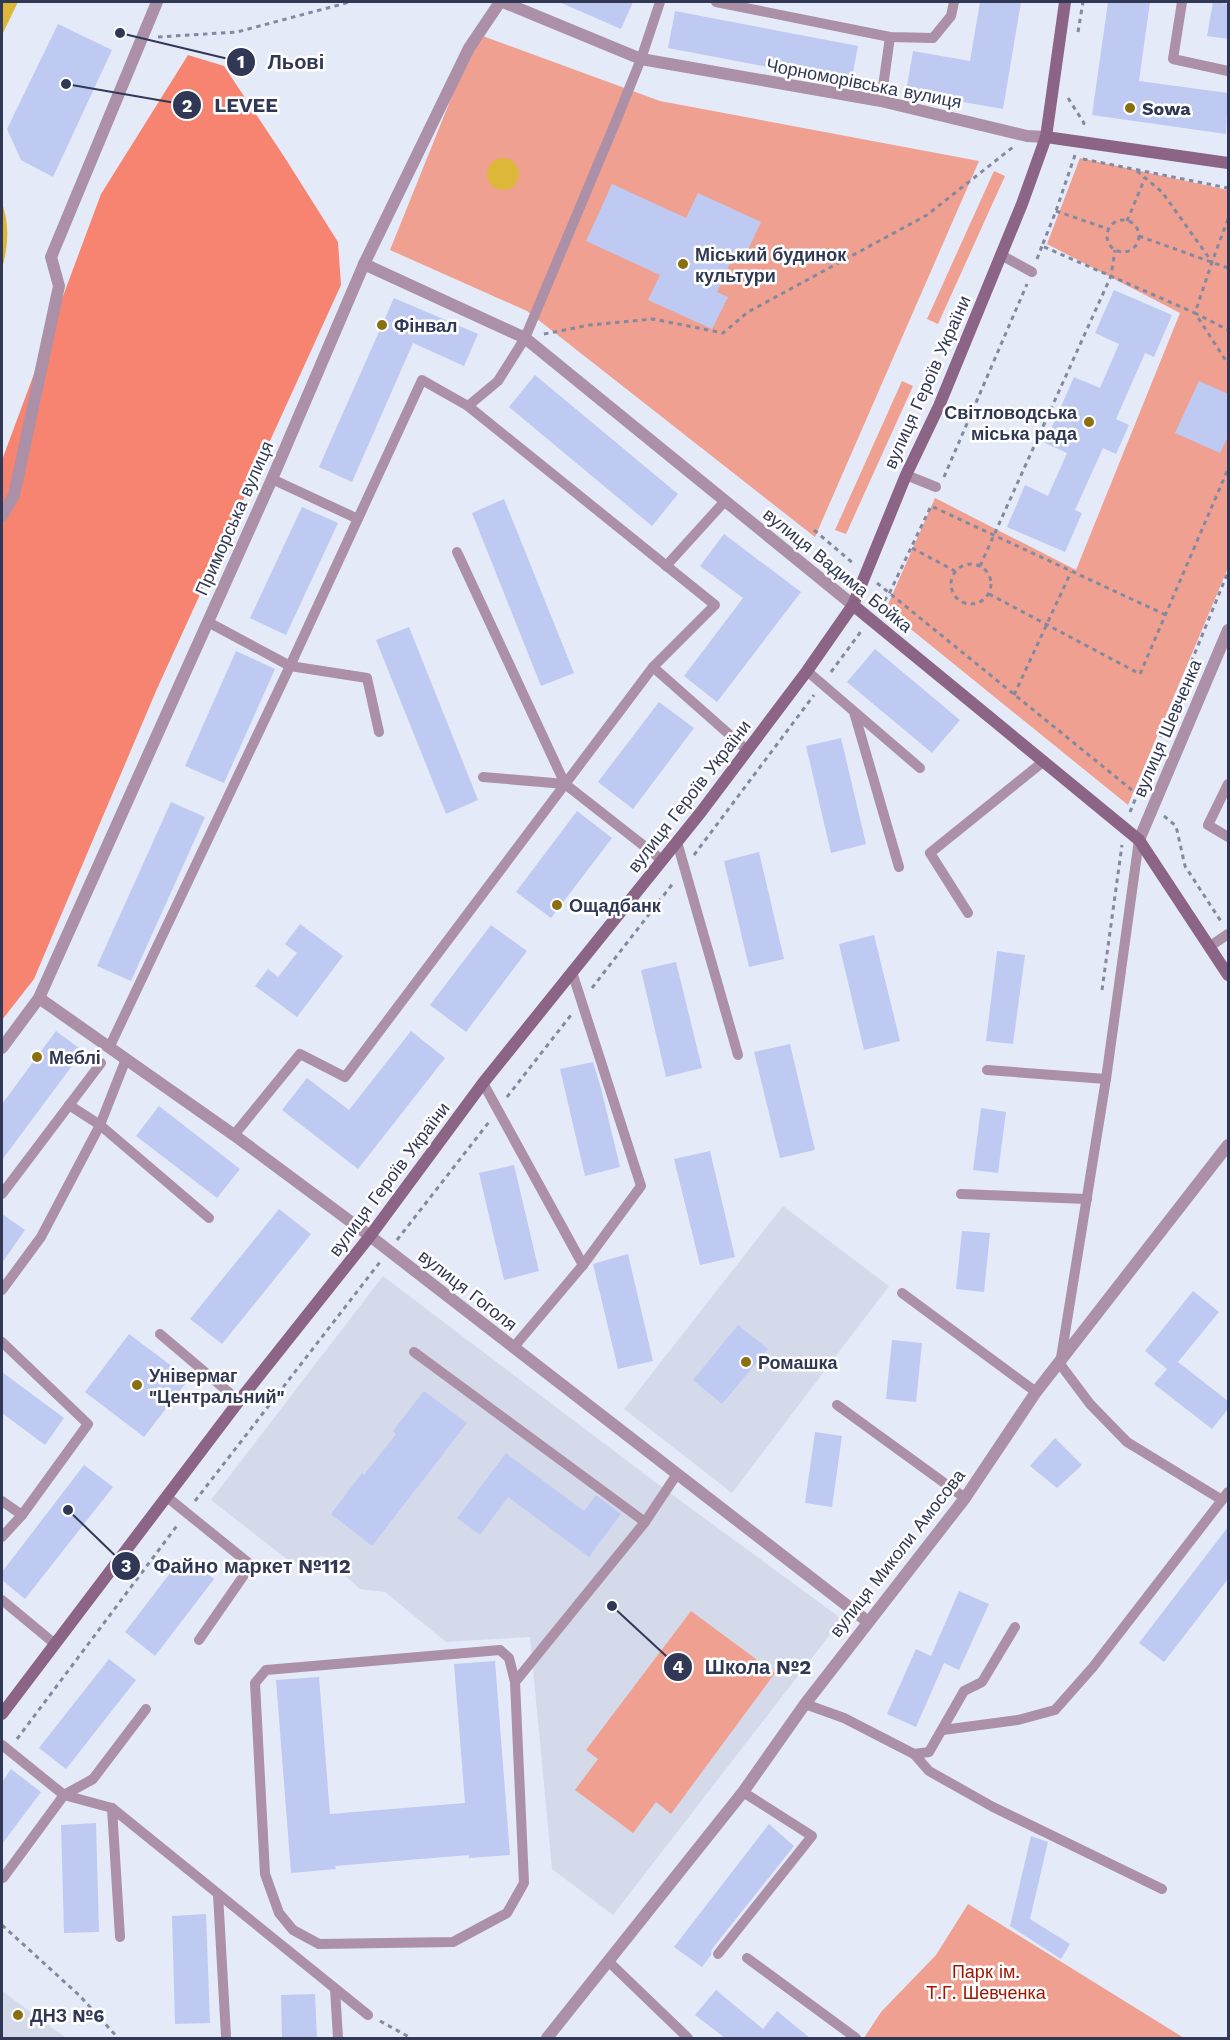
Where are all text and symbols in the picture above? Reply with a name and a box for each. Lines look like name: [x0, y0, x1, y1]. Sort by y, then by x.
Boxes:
callout: Льові: [226, 43, 336, 81]
text: Льові: [268, 50, 324, 74]
text: 1: [237, 51, 245, 72]
street label: Чорноморівська вулиця: [764, 54, 964, 112]
callout: LEVEE: [172, 86, 289, 124]
text: LEVEE: [214, 93, 278, 117]
text: 2: [182, 95, 192, 116]
place label: Sowa: [1142, 98, 1191, 119]
marker: Sowa: [1123, 101, 1137, 115]
place label: Міський будинок культури: [695, 244, 847, 286]
marker: Міський будинок культури: [676, 257, 690, 271]
street label: вулиця Героїв України: [879, 292, 975, 472]
place label: Фінвал: [394, 315, 458, 336]
marker: Фінвал: [375, 318, 389, 332]
place label: Світловодська міська рада: [944, 402, 1078, 444]
marker: Світловодська міська рада: [1082, 415, 1096, 429]
street label: Приморська вулиця: [191, 438, 277, 598]
street label: вулиця Вадима Бойка: [759, 503, 918, 637]
street label: вулиця Шевченка: [1129, 655, 1206, 800]
street label: вулиця Героїв України: [623, 716, 755, 876]
place label: Ощадбанк: [569, 895, 662, 916]
marker: Ощадбанк: [550, 898, 564, 912]
place label: Меблі: [49, 1047, 101, 1068]
marker: Меблі: [30, 1050, 44, 1064]
street label: вулиця Героїв України: [324, 1098, 454, 1260]
street label: вулиця Гоголя: [415, 1245, 521, 1335]
place label: Ромашка: [758, 1352, 838, 1373]
marker: Ромашка: [739, 1355, 753, 1369]
place label: Універмаг "Центральний": [149, 1365, 285, 1407]
marker: Універмаг "Центральний": [130, 1378, 144, 1392]
street label: вулиця Миколи Амосова: [825, 1464, 970, 1641]
callout: Файно маркет №112: [111, 1547, 363, 1585]
text: Файно маркет №112: [153, 1554, 351, 1578]
text: 3: [121, 1555, 131, 1576]
callout: Школа №2: [663, 1648, 823, 1686]
text: Школа №2: [705, 1655, 811, 1679]
text: 4: [672, 1656, 684, 1677]
park label: Парк ім. Т.Г. Шевченка: [926, 1961, 1047, 2003]
place label: ДНЗ №6: [30, 2005, 104, 2026]
marker: ДНЗ №6: [11, 2008, 25, 2022]

